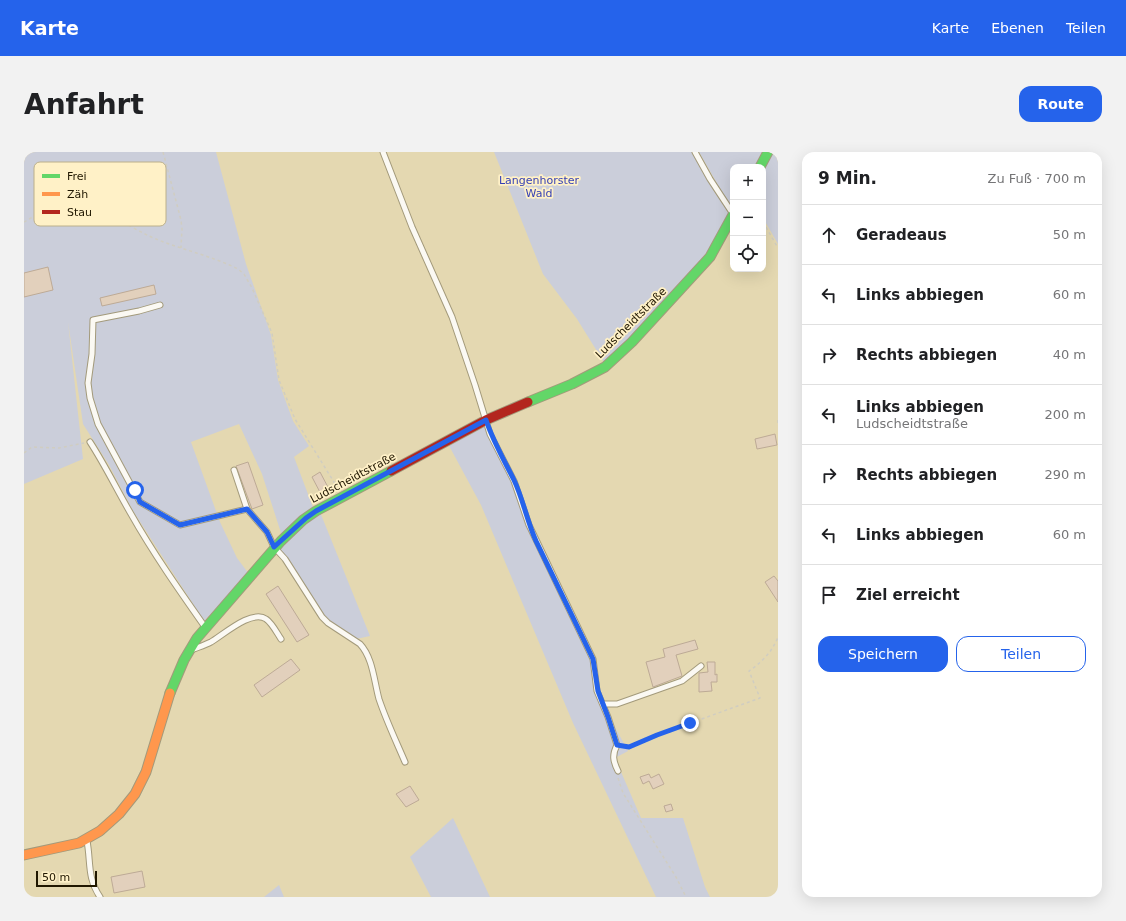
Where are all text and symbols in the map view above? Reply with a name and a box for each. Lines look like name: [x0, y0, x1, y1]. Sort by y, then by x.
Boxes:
text: Karte: [20, 17, 79, 39]
text: Karte: [932, 20, 969, 36]
text: Ebenen: [991, 20, 1044, 36]
text: Teilen: [1066, 20, 1106, 36]
button: Route: [1019, 86, 1102, 122]
text: Anfahrt: [24, 88, 144, 121]
legend: [34, 162, 166, 226]
map controls: [730, 164, 766, 272]
button: +: [730, 164, 766, 200]
text: 9 Min.: [818, 168, 877, 188]
text: Frei: [67, 170, 87, 183]
text: Zu Fuß · 700 m: [988, 171, 1086, 186]
park label: Langenhorster Wald: [499, 174, 580, 200]
text: Zäh: [67, 188, 88, 201]
button: −: [730, 200, 766, 236]
text: Stau: [67, 206, 92, 219]
icon: ahead: [818, 224, 840, 246]
text: Geradeaus: [856, 226, 947, 244]
text: 50 m: [1053, 227, 1086, 242]
button: locate: [730, 236, 766, 272]
icon: left: [818, 284, 840, 306]
street label: Ludscheidtstraße: [593, 285, 669, 361]
text: Links abbiegen: [856, 286, 984, 304]
text: 60 m: [1053, 287, 1086, 302]
icon: right: [818, 344, 840, 366]
text: Rechts abbiegen: [856, 346, 997, 364]
text: 40 m: [1053, 347, 1086, 362]
text: Links abbiegen: [856, 398, 984, 416]
icon: left: [818, 404, 840, 426]
text: 200 m: [1044, 407, 1086, 422]
text: Ludscheidtstraße: [856, 416, 968, 431]
street label: Ludscheidtstraße: [308, 450, 398, 506]
icon: right: [818, 464, 840, 486]
text: Rechts abbiegen: [856, 466, 997, 484]
text: 290 m: [1044, 467, 1086, 482]
route start: [126, 481, 144, 499]
icon: left: [818, 524, 840, 546]
text: Links abbiegen: [856, 526, 984, 544]
text: 60 m: [1053, 527, 1086, 542]
icon: arrive: [818, 584, 840, 606]
text: Ziel erreicht: [856, 586, 960, 604]
button: Speichern: [818, 636, 948, 672]
button: Teilen: [956, 636, 1086, 672]
route end: [681, 714, 699, 732]
scale bar: [36, 869, 97, 888]
text: 50 m: [42, 871, 70, 884]

